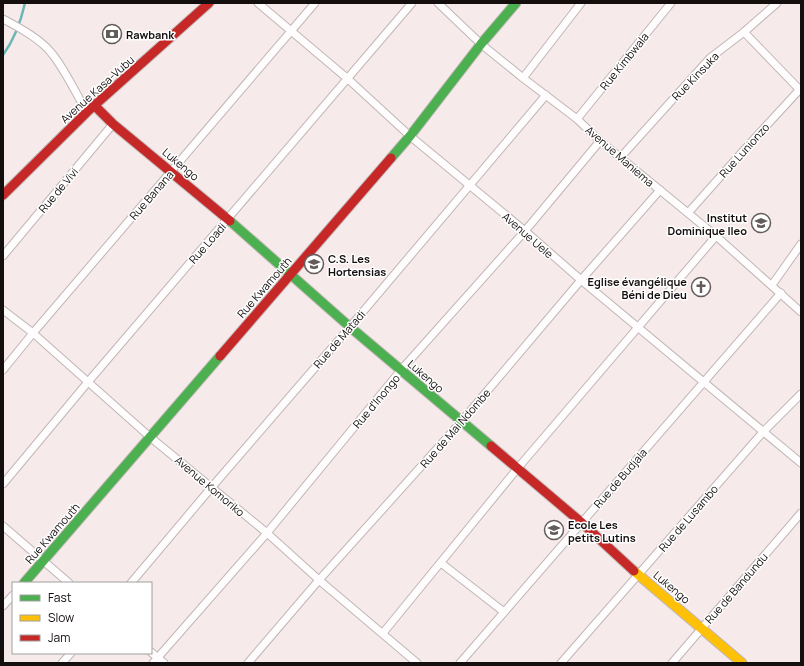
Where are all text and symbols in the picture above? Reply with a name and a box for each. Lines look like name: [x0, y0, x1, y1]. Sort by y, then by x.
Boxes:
bank icon: Rawbank: [101, 23, 123, 45]
place label: Rawbank: [126, 27, 175, 42]
street label: Rue Kimbwala: [596, 29, 652, 93]
street label: Rue Kinsuka: [668, 49, 722, 103]
street label: Avenue Kasa-Vubu: [57, 52, 137, 126]
street label: Rue Lunionzo: [716, 119, 773, 180]
street label: Avenue Maniema: [583, 122, 657, 190]
street label: Lukengo: [160, 144, 203, 184]
street label: Rue de Vivi: [35, 164, 81, 216]
street label: Rue Banana: [126, 167, 176, 223]
street label: Avenue Uele: [499, 209, 557, 262]
place label: Institut Dominique Ileo: [667, 210, 747, 238]
school or university icon: Institut Dominique Ileo: [750, 212, 772, 234]
street label: Rue Loadi: [185, 219, 229, 267]
place label: C.S. Les Hortensias: [328, 251, 386, 279]
street label: Rue Kwamouth: [233, 253, 295, 321]
school or university icon: C.S. Les Hortensias: [303, 253, 325, 275]
place label: Eglise évangélique Béni de Dieu: [588, 274, 687, 302]
church icon: Eglise évangélique Béni de Dieu: [690, 276, 712, 298]
street label: Rue de Matadi: [310, 307, 368, 371]
street label: Lukengo: [405, 356, 448, 396]
street label: Rue d'Inongo: [349, 370, 403, 431]
street label: Rue de Mai Ndombe: [416, 385, 494, 471]
street label: Rue de Budjala: [590, 445, 650, 511]
street label: Avenue Komoriko: [172, 452, 248, 520]
street label: Rue de Lusambo: [655, 481, 721, 554]
street label: Rue Kwamouth: [21, 499, 83, 567]
place label: Ecole Les petits Lutins: [568, 517, 636, 545]
school or university icon: Ecole Les petits Lutins: [543, 519, 565, 541]
street label: Rue de Bandundu: [701, 549, 771, 627]
street label: Lukengo: [651, 567, 694, 607]
legend: [12, 582, 152, 654]
text: Fast: [48, 589, 72, 606]
text: Slow: [48, 609, 74, 626]
text: Jam: [48, 629, 70, 646]

